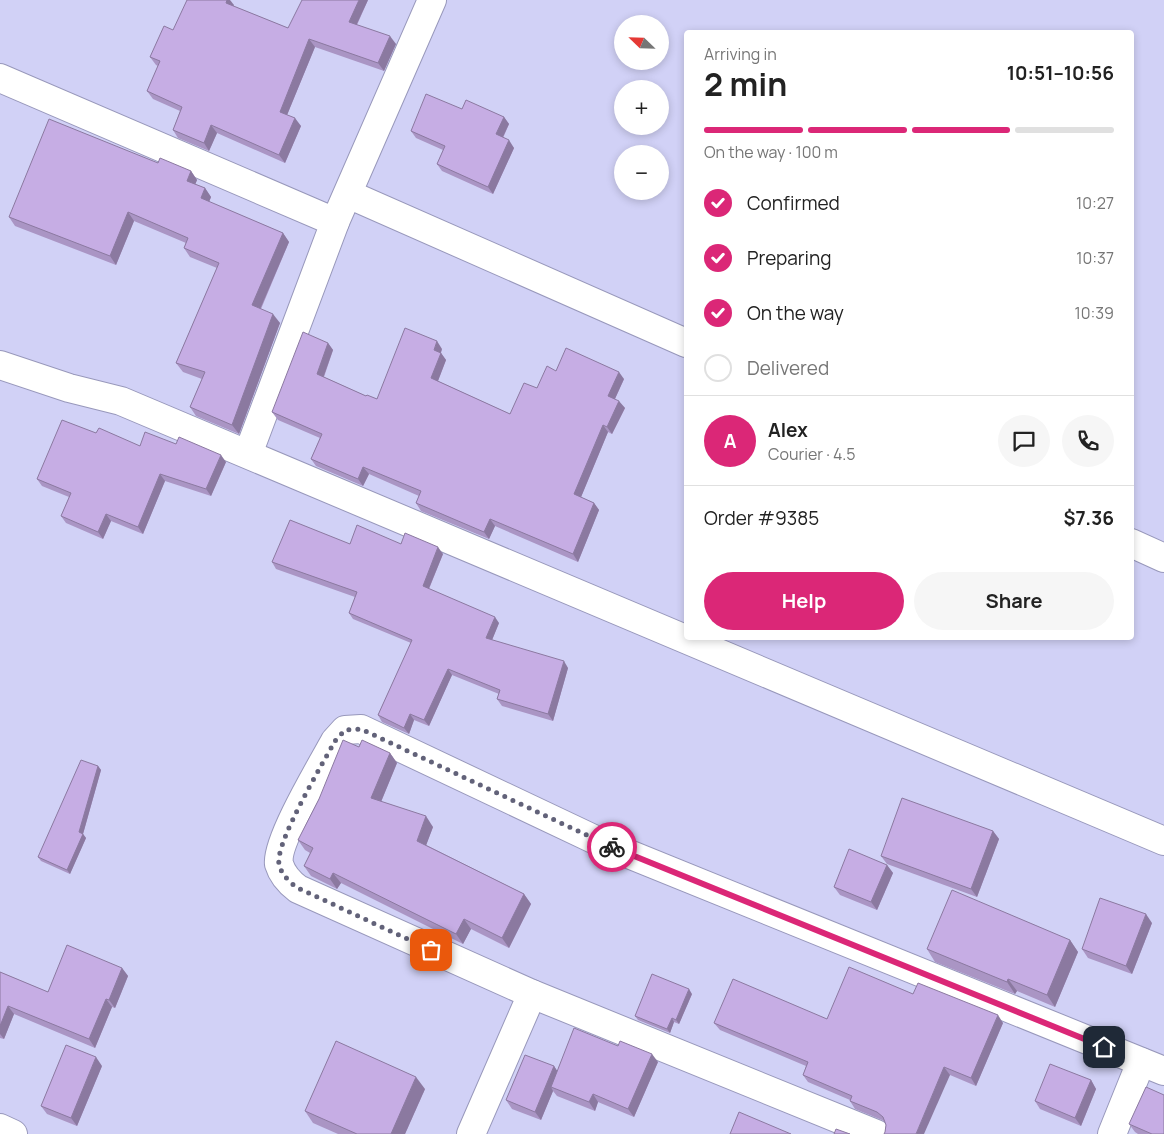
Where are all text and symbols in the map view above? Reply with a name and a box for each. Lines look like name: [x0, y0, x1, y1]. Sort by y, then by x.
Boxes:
north arrow: [614, 15, 669, 70]
map controls: [614, 15, 669, 200]
text: Arriving in: [704, 43, 777, 65]
text: 10:51–10:56: [1007, 60, 1114, 86]
text: 2 min: [704, 62, 787, 106]
button: +: [614, 80, 669, 135]
text: On the way · 100 m: [704, 141, 838, 163]
button: −: [614, 145, 669, 200]
icon: check: [704, 189, 732, 217]
text: Confirmed: [747, 190, 840, 216]
text: 10:27: [1076, 192, 1114, 214]
icon: check: [704, 244, 732, 272]
text: Preparing: [747, 245, 832, 271]
text: 10:37: [1076, 247, 1114, 269]
icon: check: [704, 299, 732, 327]
text: On the way: [747, 300, 844, 326]
text: 10:39: [1074, 302, 1114, 324]
text: Delivered: [747, 355, 829, 381]
button: chat: [998, 415, 1050, 467]
button: phone: [1062, 415, 1114, 467]
text: Alex: [768, 417, 808, 443]
text: A: [724, 428, 736, 454]
text: Courier · 4.5: [768, 443, 855, 465]
text: Order #9385: [704, 505, 819, 531]
text: $7.36: [1064, 505, 1114, 531]
button: Help: [704, 572, 904, 630]
button: Share: [914, 572, 1114, 630]
courier: [587, 822, 637, 872]
icon: bike: [598, 833, 626, 861]
pin: [410, 929, 452, 971]
icon: bag: [417, 936, 445, 964]
pin: [1083, 1026, 1125, 1068]
icon: home: [1090, 1033, 1118, 1061]

